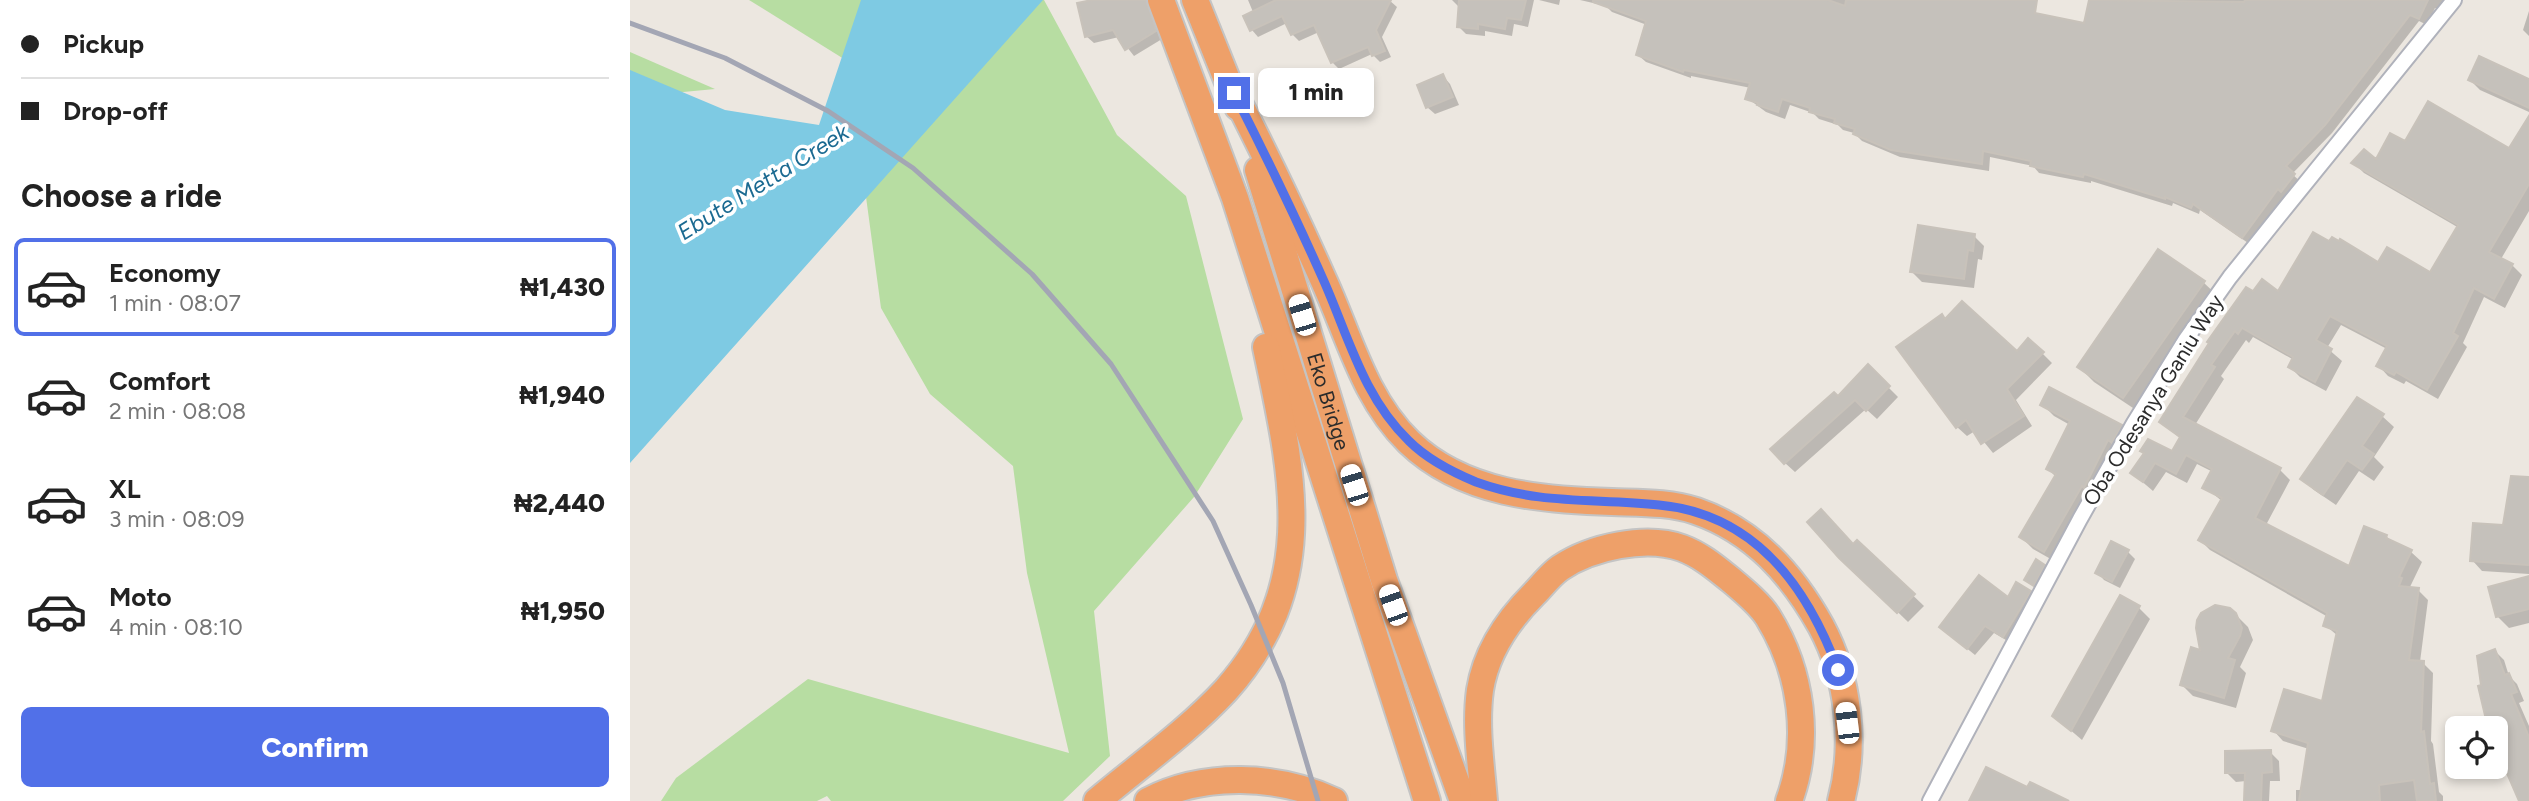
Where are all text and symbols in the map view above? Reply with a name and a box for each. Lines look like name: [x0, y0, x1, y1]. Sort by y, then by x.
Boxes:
text: Pickup: [63, 28, 144, 60]
callout: 1 min: [1258, 68, 1374, 118]
route end: [1218, 77, 1250, 109]
text: 1 min: [1289, 78, 1343, 106]
text: Drop-off: [63, 95, 168, 127]
water label: Ebute Metta Creek: [672, 118, 855, 246]
text: Choose a ride: [21, 177, 222, 215]
icon: car: [25, 256, 88, 319]
text: Economy: [109, 257, 221, 289]
text: ₦1,430: [520, 271, 605, 303]
text: 1 min · 08:07: [109, 289, 241, 317]
street label: Oba Odesanya Ganiu Way: [2078, 290, 2228, 510]
car: [1286, 292, 1319, 338]
street label: Eko Bridge: [1302, 350, 1356, 453]
icon: car: [25, 364, 88, 427]
text: Comfort: [109, 365, 211, 397]
text: ₦1,940: [519, 379, 605, 411]
text: 2 min · 08:08: [109, 397, 246, 425]
car: [1338, 462, 1371, 508]
icon: car: [25, 472, 88, 535]
text: XL: [109, 473, 141, 505]
text: ₦2,440: [514, 487, 605, 519]
text: 3 min · 08:09: [109, 505, 245, 533]
icon: car: [25, 580, 88, 643]
text: Moto: [109, 581, 172, 613]
car: [1376, 582, 1411, 628]
text: ₦1,950: [521, 595, 605, 627]
text: 4 min · 08:10: [109, 613, 243, 641]
route start: [1822, 654, 1854, 686]
car: [1835, 701, 1860, 745]
button: Confirm: [21, 707, 609, 787]
map controls: [2445, 716, 2508, 779]
button: locate: [2445, 716, 2508, 779]

